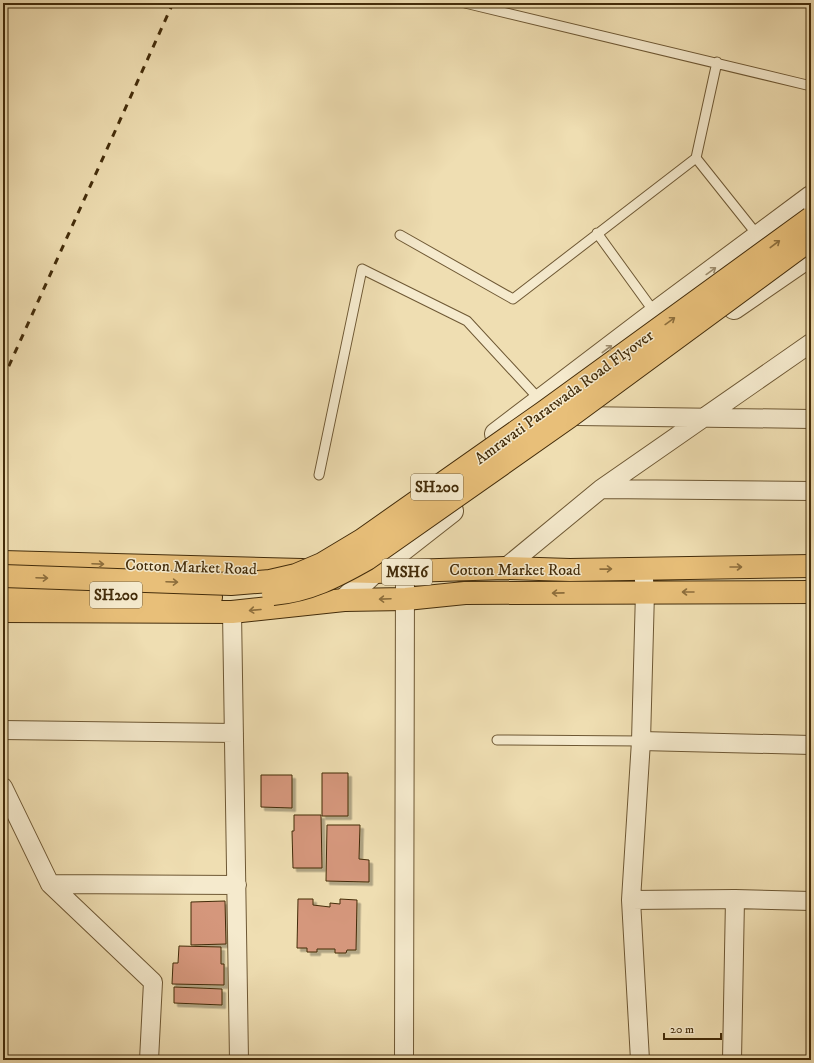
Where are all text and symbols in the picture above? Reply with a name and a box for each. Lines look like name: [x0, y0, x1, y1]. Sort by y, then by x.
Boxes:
one-way arrow: [770, 240, 781, 249]
one-way arrow: [706, 267, 717, 275]
one-way arrow: [665, 317, 676, 325]
street label: Amravati Paratwada Road Flyover: [471, 325, 657, 469]
one-way arrow: [601, 345, 612, 353]
road number: SH200: [411, 474, 463, 500]
street label: Cotton Market Road: [125, 555, 257, 579]
road number: MSH6: [382, 559, 432, 585]
street label: Cotton Market Road: [449, 560, 581, 580]
one-way arrow: [91, 561, 104, 568]
one-way arrow: [729, 563, 742, 571]
one-way arrow: [599, 565, 612, 573]
one-way arrow: [35, 574, 48, 581]
one-way arrow: [165, 578, 178, 586]
road number: SH200: [90, 582, 142, 608]
one-way arrow: [682, 588, 695, 596]
one-way arrow: [552, 589, 565, 597]
one-way arrow: [379, 595, 392, 603]
one-way arrow: [249, 606, 262, 613]
scale bar: [664, 1015, 721, 1041]
text: 20 m: [670, 1022, 694, 1037]

